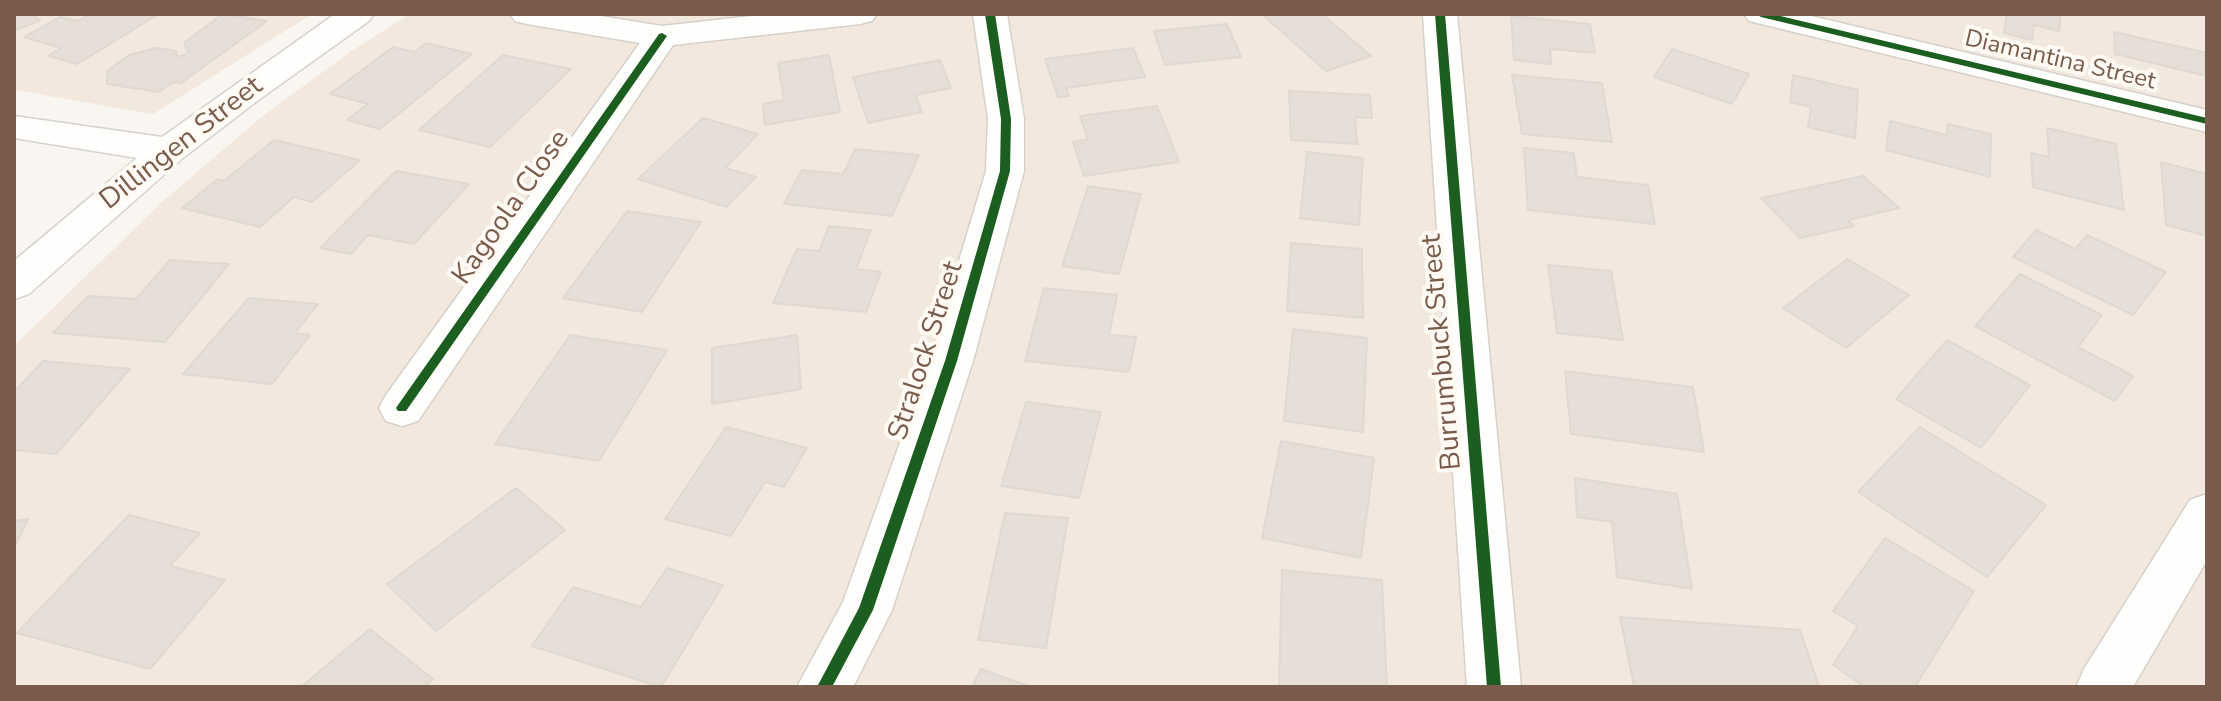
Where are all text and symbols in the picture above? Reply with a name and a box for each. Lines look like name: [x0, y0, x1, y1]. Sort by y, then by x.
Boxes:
street label: Diamantina Street: [1962, 25, 2158, 97]
street label: Dillingen Street: [94, 70, 270, 218]
street label: Kagoola Close: [446, 124, 578, 292]
street label: Burrumbuck Street: [1416, 233, 1470, 471]
street label: Stralock Street: [882, 257, 972, 445]

